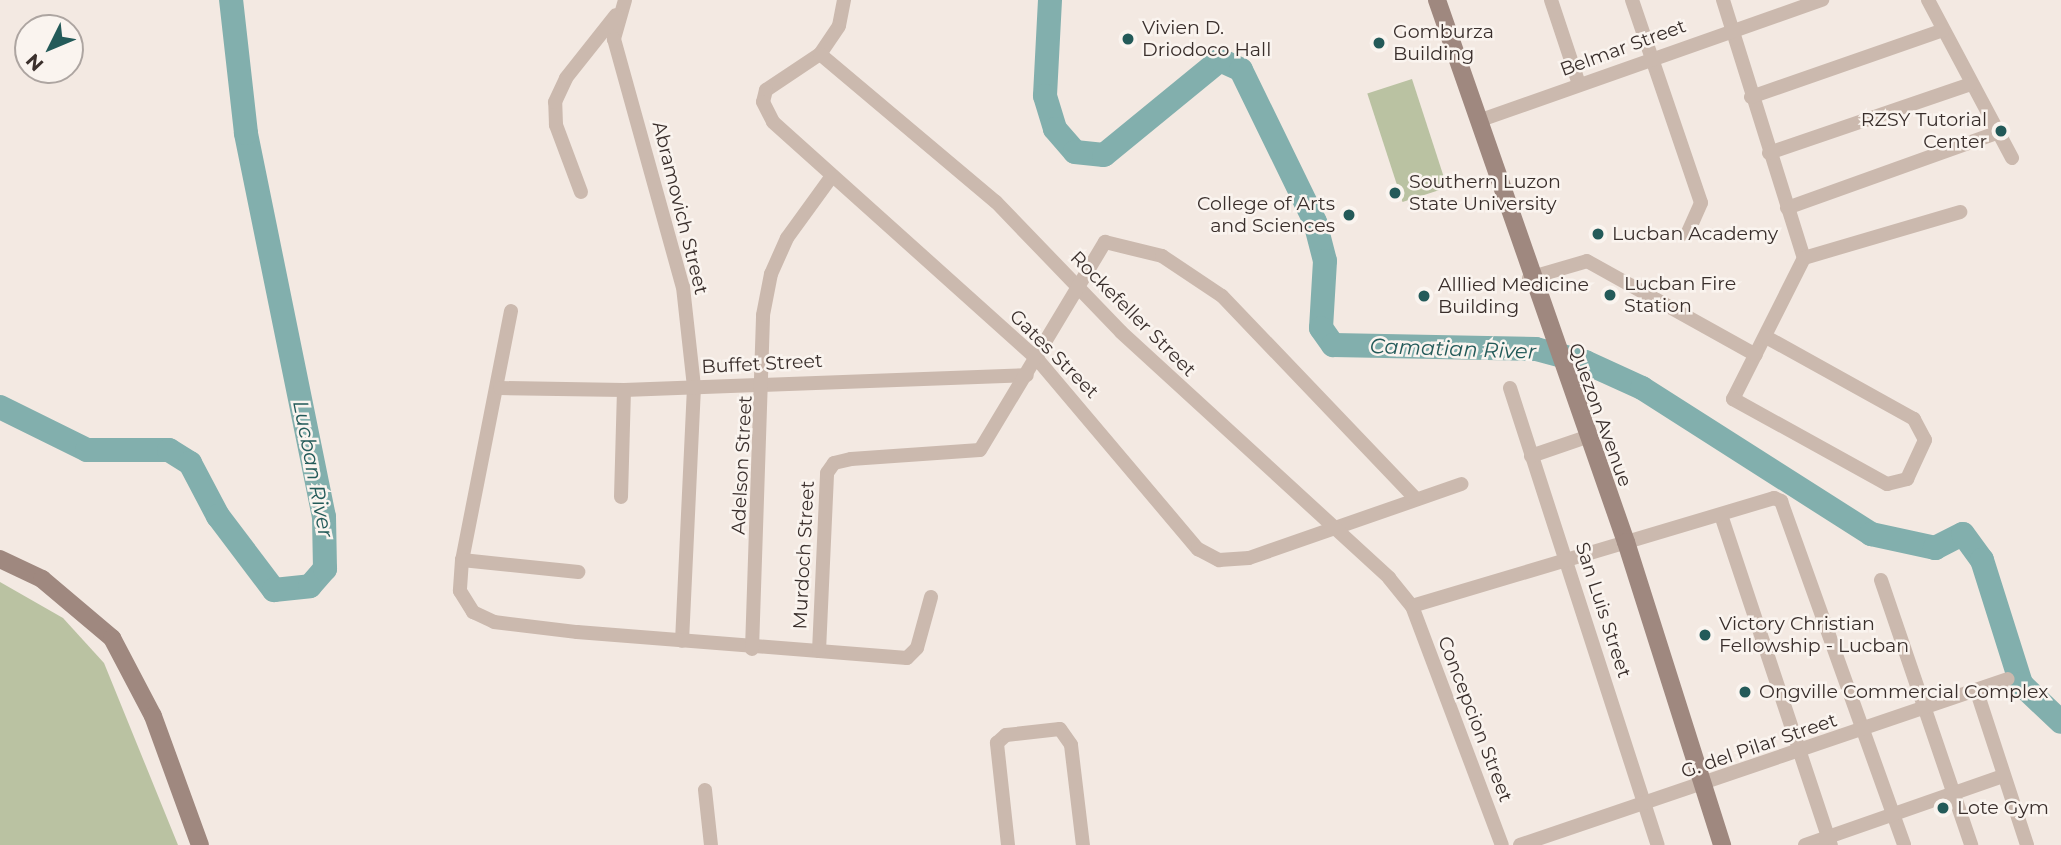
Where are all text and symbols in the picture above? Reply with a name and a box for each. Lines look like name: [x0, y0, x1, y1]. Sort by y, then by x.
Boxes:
north arrow: [14, 14, 84, 84]
street label: Belmar Street: [1557, 15, 1689, 81]
place label: Vivien D. Driodoco Hall: [1142, 17, 1271, 61]
place label: Gomburza Building: [1393, 21, 1494, 65]
marker: Vivien D. Driodoco Hall: [1120, 31, 1136, 47]
marker: Gomburza Building: [1371, 35, 1387, 51]
text: N: [21, 49, 48, 76]
place label: RZSY Tutorial Center: [1861, 109, 1987, 153]
street label: Abramovich Street: [647, 119, 713, 297]
marker: RZSY Tutorial Center: [1993, 123, 2009, 139]
place label: Southern Luzon State University: [1409, 171, 1561, 215]
marker: Southern Luzon State University: [1387, 185, 1403, 201]
place label: College of Arts and Sciences: [1197, 193, 1335, 237]
marker: College of Arts and Sciences: [1341, 207, 1357, 223]
place label: Lucban Academy: [1612, 223, 1778, 245]
marker: Lucban Academy: [1590, 226, 1606, 242]
street label: Rockefeller Street: [1065, 246, 1201, 382]
place label: Lucban Fire Station: [1624, 273, 1736, 317]
place label: Alllied Medicine Building: [1438, 274, 1589, 318]
marker: Lucban Fire Station: [1602, 287, 1618, 303]
marker: Alllied Medicine Building: [1416, 288, 1432, 304]
street label: Gates Street: [1005, 305, 1103, 403]
water label: Camatian River: [1369, 334, 1537, 364]
street label: Quezon Avenue: [1563, 340, 1637, 490]
street label: Buffet Street: [701, 349, 823, 379]
street label: Adelson Street: [727, 395, 757, 535]
water label: Lucban River: [287, 398, 339, 540]
street label: Murdoch Street: [789, 480, 819, 630]
street label: San Luis Street: [1570, 539, 1636, 681]
place label: Victory Christian Fellowship - Lucban: [1719, 613, 1909, 657]
marker: Victory Christian Fellowship - Lucban: [1697, 627, 1713, 643]
street label: Concepcion Street: [1433, 633, 1517, 805]
place label: Ongville Commercial Complex: [1759, 681, 2048, 703]
marker: Ongville Commercial Complex: [1737, 684, 1753, 700]
street label: G. del Pilar Street: [1678, 709, 1840, 783]
place label: Lote Gym: [1957, 797, 2049, 819]
marker: Lote Gym: [1935, 800, 1951, 816]

